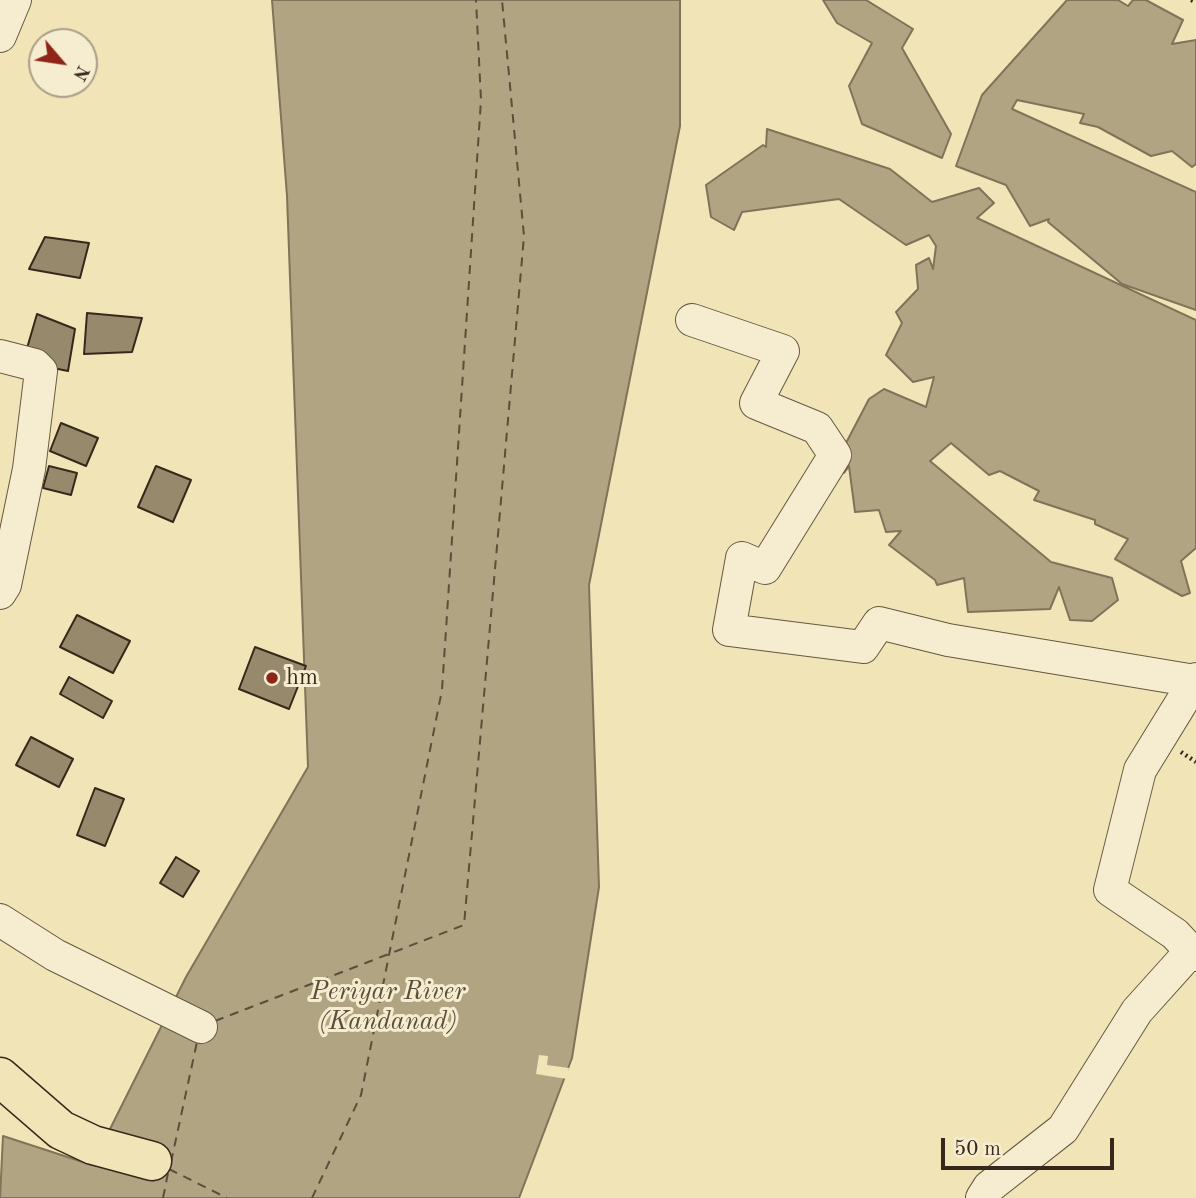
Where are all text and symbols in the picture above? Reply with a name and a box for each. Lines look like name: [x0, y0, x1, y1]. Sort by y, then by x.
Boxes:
north arrow: [28, 28, 98, 98]
text: N: [68, 61, 92, 83]
place label: hm: [286, 664, 318, 692]
marker: hm: [264, 670, 280, 686]
water label: Periyar River (Kandanad): [311, 976, 465, 1038]
scale bar: [944, 1124, 1117, 1168]
text: 50 m: [954, 1139, 1001, 1160]

